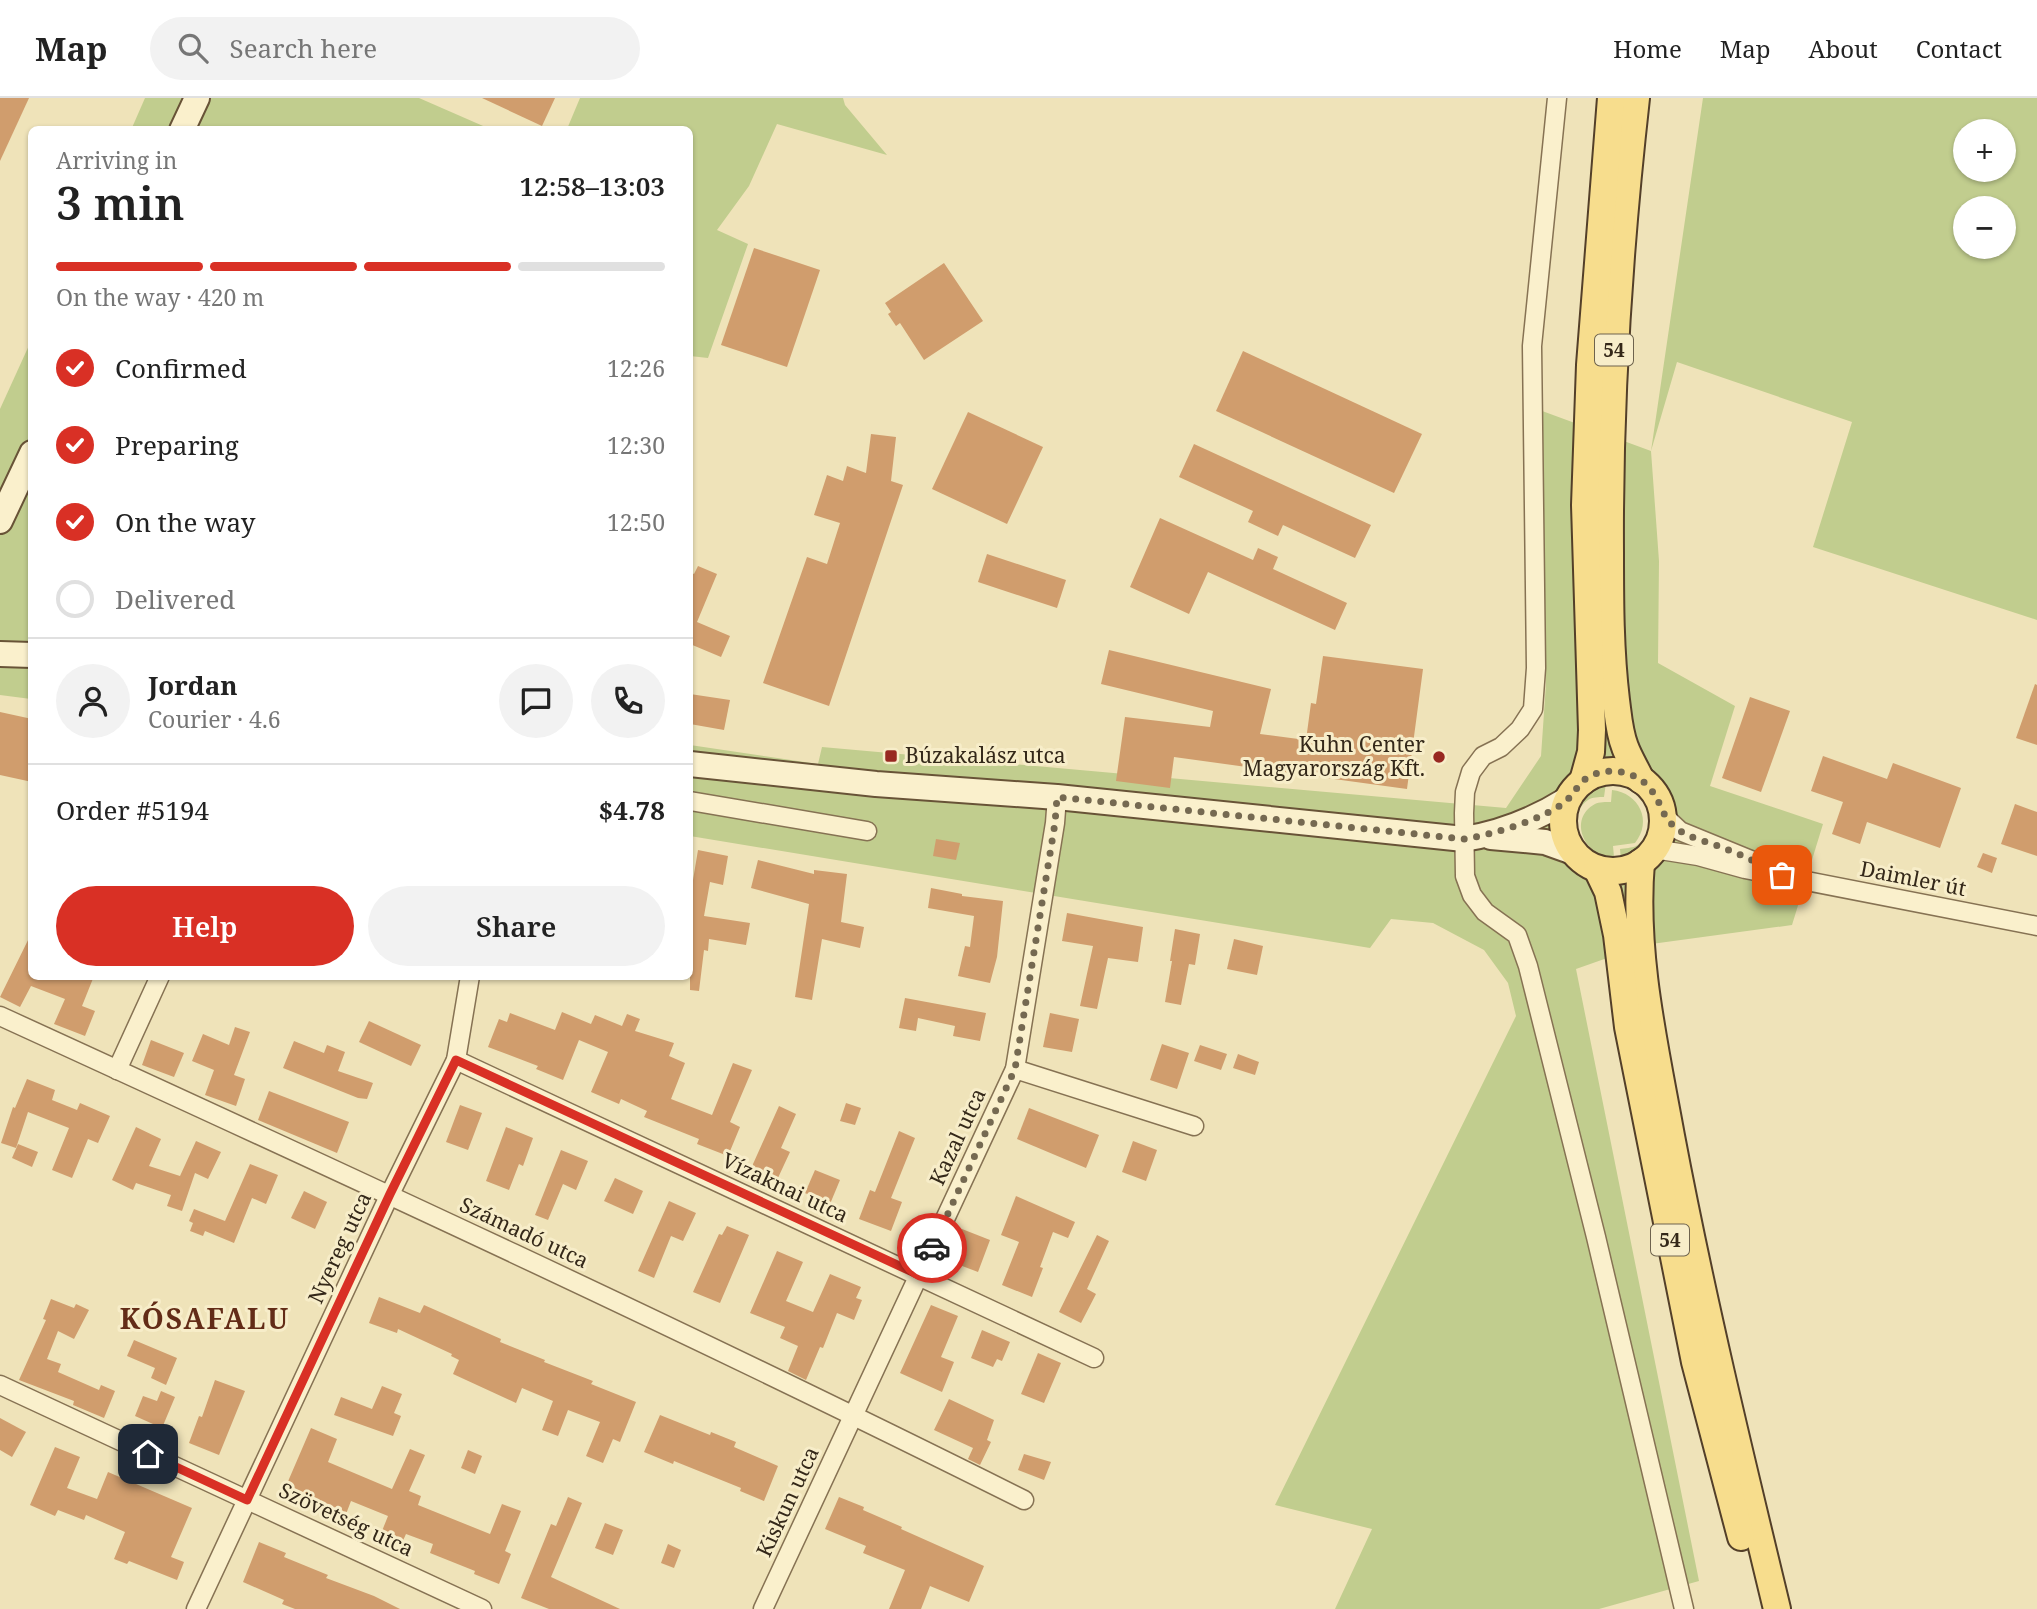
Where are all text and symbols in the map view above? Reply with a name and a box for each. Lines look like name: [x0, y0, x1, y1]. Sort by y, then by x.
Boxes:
search box: [150, 17, 640, 80]
text: Map: [35, 26, 108, 71]
icon: search: [174, 29, 212, 67]
text: Search here: [230, 30, 377, 66]
text: Home: [1613, 32, 1682, 65]
text: Map: [1720, 32, 1771, 65]
text: About: [1809, 32, 1878, 65]
text: Contact: [1916, 32, 2002, 65]
map controls: [1953, 119, 2016, 259]
button: +: [1953, 119, 2016, 182]
text: Arriving in: [56, 144, 177, 176]
text: 12:58–13:03: [519, 168, 665, 204]
text: 3 min: [56, 171, 184, 233]
button: −: [1953, 196, 2016, 259]
text: On the way · 420 m: [56, 281, 264, 313]
road number: 54: [1595, 334, 1633, 366]
icon: check: [56, 349, 94, 387]
text: Confirmed: [115, 350, 247, 386]
text: 12:26: [607, 352, 665, 384]
icon: check: [56, 426, 94, 464]
text: Preparing: [115, 427, 239, 463]
text: 12:30: [607, 429, 665, 461]
icon: check: [56, 503, 94, 541]
text: On the way: [115, 504, 255, 540]
text: 12:50: [607, 506, 665, 538]
text: Delivered: [115, 581, 235, 617]
button: person: [56, 664, 130, 738]
button: chat: [499, 664, 573, 738]
button: phone: [591, 664, 665, 738]
text: Jordan: [148, 667, 238, 703]
text: Courier · 4.6: [148, 703, 281, 735]
place label: Kuhn Center Magyarország Kft.: [1243, 730, 1425, 782]
place label: Búzakalász utca: [905, 741, 1066, 769]
marker: Búzakalász utca: [883, 748, 899, 764]
marker: Kuhn Center Magyarország Kft.: [1431, 749, 1447, 765]
text: Order #5194: [56, 792, 209, 828]
text: $4.78: [599, 792, 665, 828]
pin: [1752, 845, 1812, 905]
street label: Daimler út: [1858, 854, 1969, 902]
icon: bag: [1763, 856, 1801, 894]
button: Help: [56, 886, 354, 966]
button: Share: [368, 886, 665, 966]
street label: Kazal utca: [922, 1084, 992, 1190]
street label: Vízaknai utca: [718, 1146, 853, 1229]
street label: Nyereg utca: [301, 1187, 377, 1308]
street label: Számadó utca: [456, 1190, 593, 1274]
courier: [897, 1213, 967, 1283]
road number: 54: [1651, 1224, 1689, 1256]
icon: car: [913, 1229, 951, 1267]
district label: KÓSAFALU: [120, 1299, 290, 1337]
pin: [118, 1424, 178, 1484]
icon: home: [129, 1435, 167, 1473]
street label: Kiskun utca: [749, 1442, 825, 1561]
street label: Szövetség utca: [275, 1476, 418, 1563]

